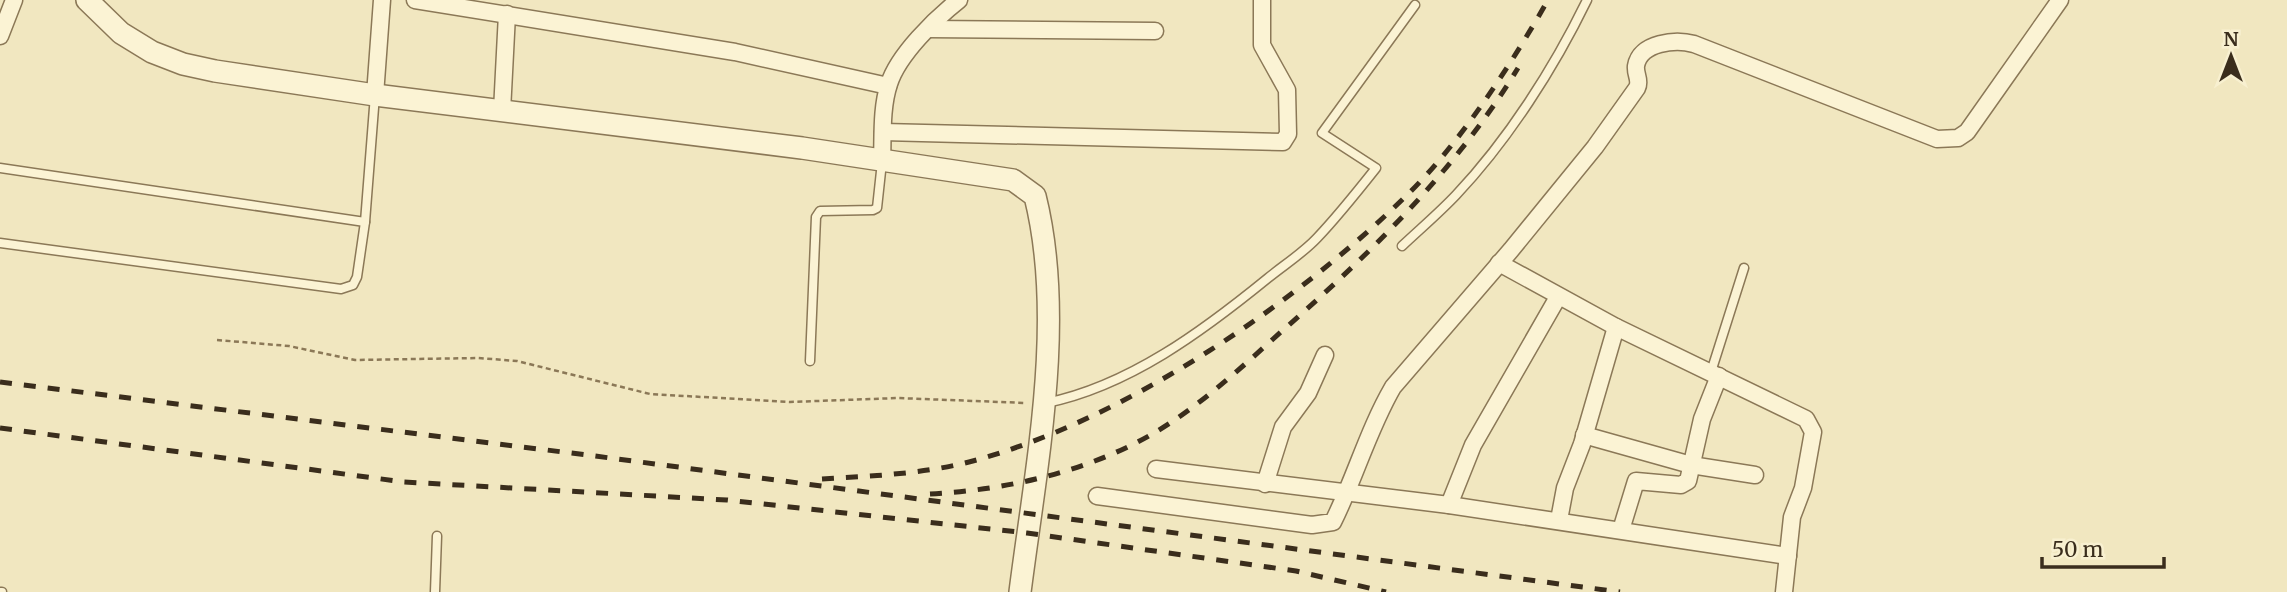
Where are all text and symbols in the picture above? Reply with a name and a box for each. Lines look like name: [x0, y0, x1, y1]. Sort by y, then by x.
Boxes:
north arrow: [2196, 21, 2266, 91]
text: N: [2223, 27, 2239, 51]
scale bar: [2042, 526, 2164, 570]
text: 50 m: [2052, 536, 2103, 563]

